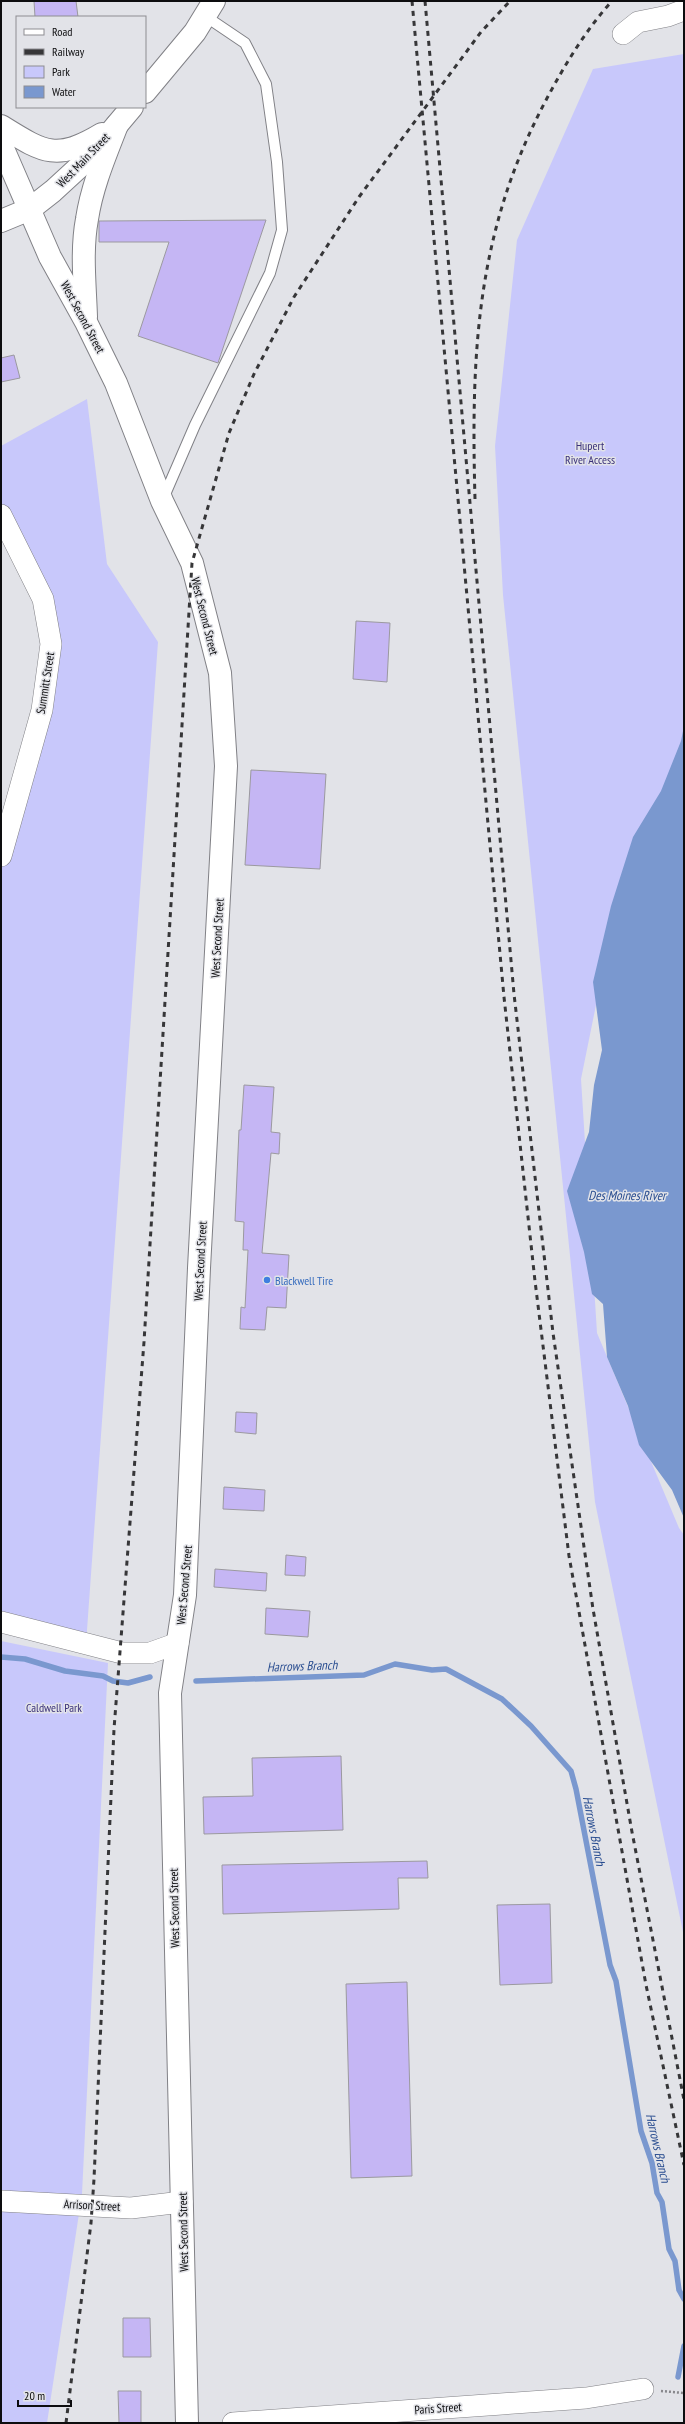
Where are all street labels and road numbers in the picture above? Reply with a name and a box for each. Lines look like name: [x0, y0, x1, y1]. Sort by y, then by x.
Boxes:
street label: West Main Street: [53, 129, 113, 190]
street label: West Second Street: [58, 278, 109, 356]
street label: West Second Street: [188, 576, 222, 657]
street label: Summitt Street: [33, 650, 57, 715]
street label: West Second Street: [207, 897, 227, 978]
street label: West Second Street: [190, 1220, 210, 1301]
street label: West Second Street: [173, 1544, 195, 1625]
street label: West Second Street: [166, 1867, 182, 1948]
street label: West Second Street: [175, 2191, 191, 2272]
street label: Arrison Street: [63, 2196, 121, 2214]
street label: Paris Street: [414, 2399, 463, 2417]

